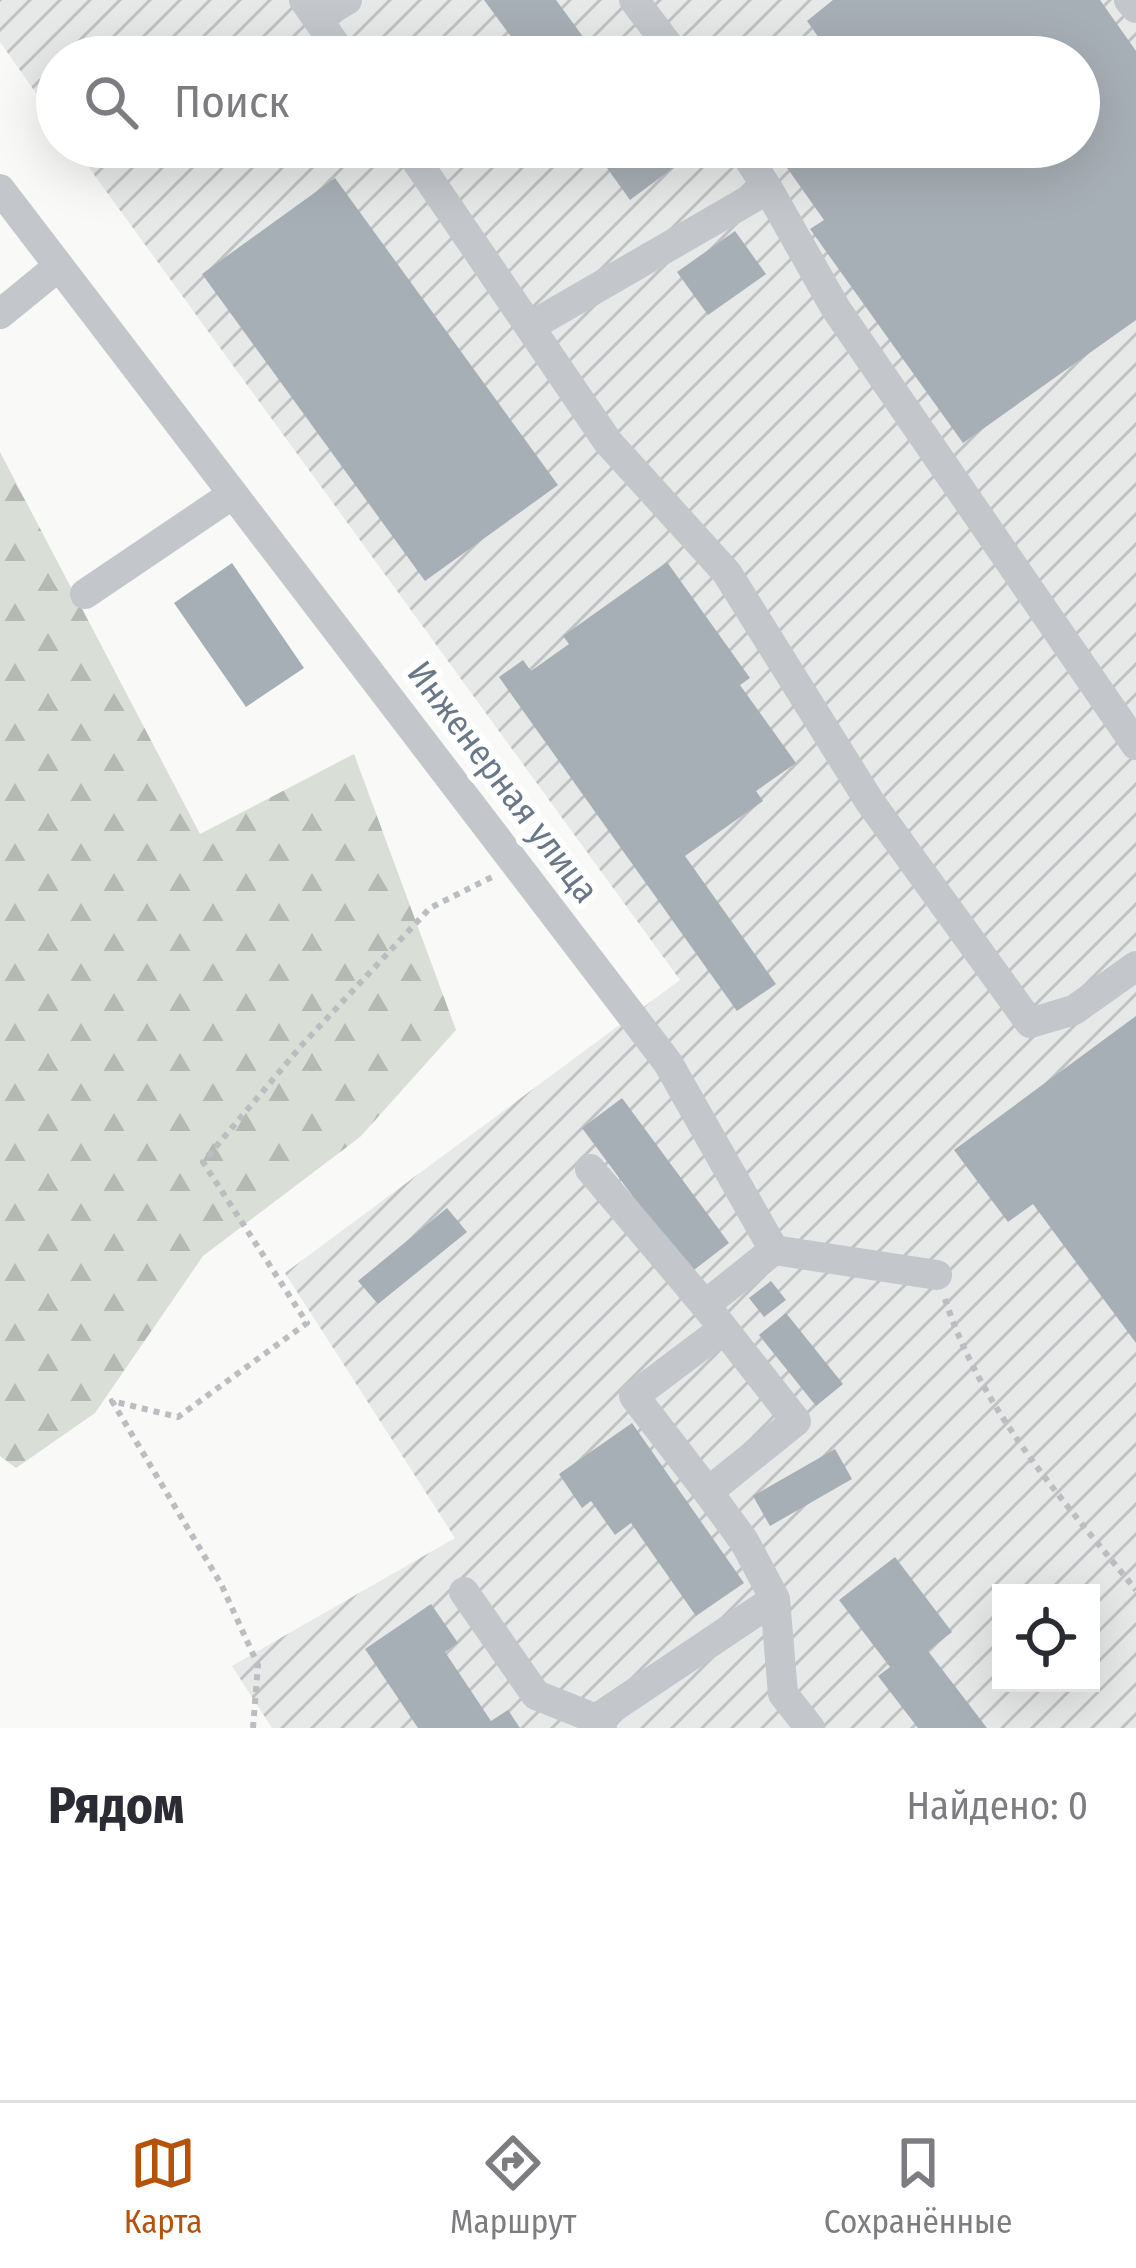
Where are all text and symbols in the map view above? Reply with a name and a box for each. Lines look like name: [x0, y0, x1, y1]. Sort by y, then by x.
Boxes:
search box: [36, 36, 1100, 168]
icon: search: [78, 69, 144, 135]
text: Поиск: [174, 75, 289, 129]
street label: Инженерная улица: [398, 653, 608, 911]
map controls: [992, 1584, 1100, 1692]
button: locate: [992, 1584, 1100, 1692]
text: Рядом: [48, 1775, 184, 1837]
text: Найдено: 0: [906, 1783, 1088, 1829]
tab: Карта: [124, 2130, 203, 2242]
tab: Маршрут: [450, 2130, 576, 2242]
tab: Сохранённые: [824, 2130, 1012, 2242]

